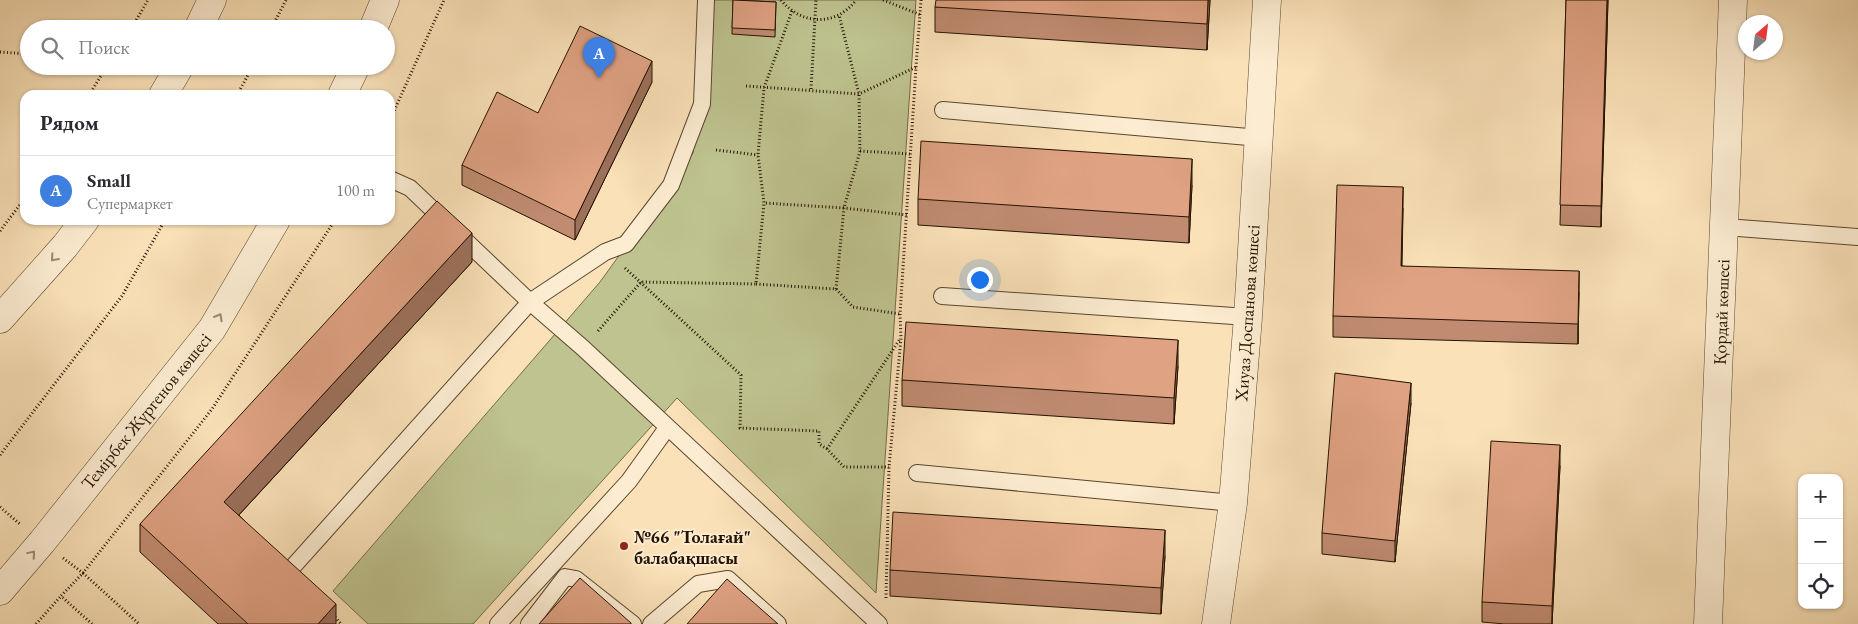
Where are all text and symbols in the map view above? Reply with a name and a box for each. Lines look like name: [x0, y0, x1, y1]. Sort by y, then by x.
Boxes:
north arrow: [1738, 15, 1783, 60]
search box: [20, 20, 395, 75]
icon: search: [38, 34, 66, 62]
text: Поиск: [78, 35, 130, 60]
pin: A: [583, 37, 615, 78]
text: Рядом: [40, 109, 99, 136]
text: Small: [87, 168, 131, 193]
text: A: [50, 180, 62, 201]
text: 100 m: [336, 180, 375, 201]
text: Супермаркет: [87, 193, 173, 214]
street label: Хиуаз Доспанова көшесі: [1229, 223, 1265, 403]
one-way arrow: [51, 252, 60, 261]
street label: Қордай көшесі: [1708, 258, 1734, 365]
your location: [967, 267, 993, 293]
one-way arrow: [213, 313, 223, 322]
street label: Темірбек Жүргенов көшесі: [76, 328, 217, 494]
map controls: [1798, 474, 1843, 609]
button: +: [1798, 474, 1843, 519]
button: −: [1798, 519, 1843, 564]
place label: №66 "Толағай" балабақшасы: [634, 525, 751, 569]
marker: №66 "Толағай" балабақшасы: [618, 540, 630, 552]
one-way arrow: [26, 551, 35, 560]
button: locate: [1798, 564, 1843, 609]

